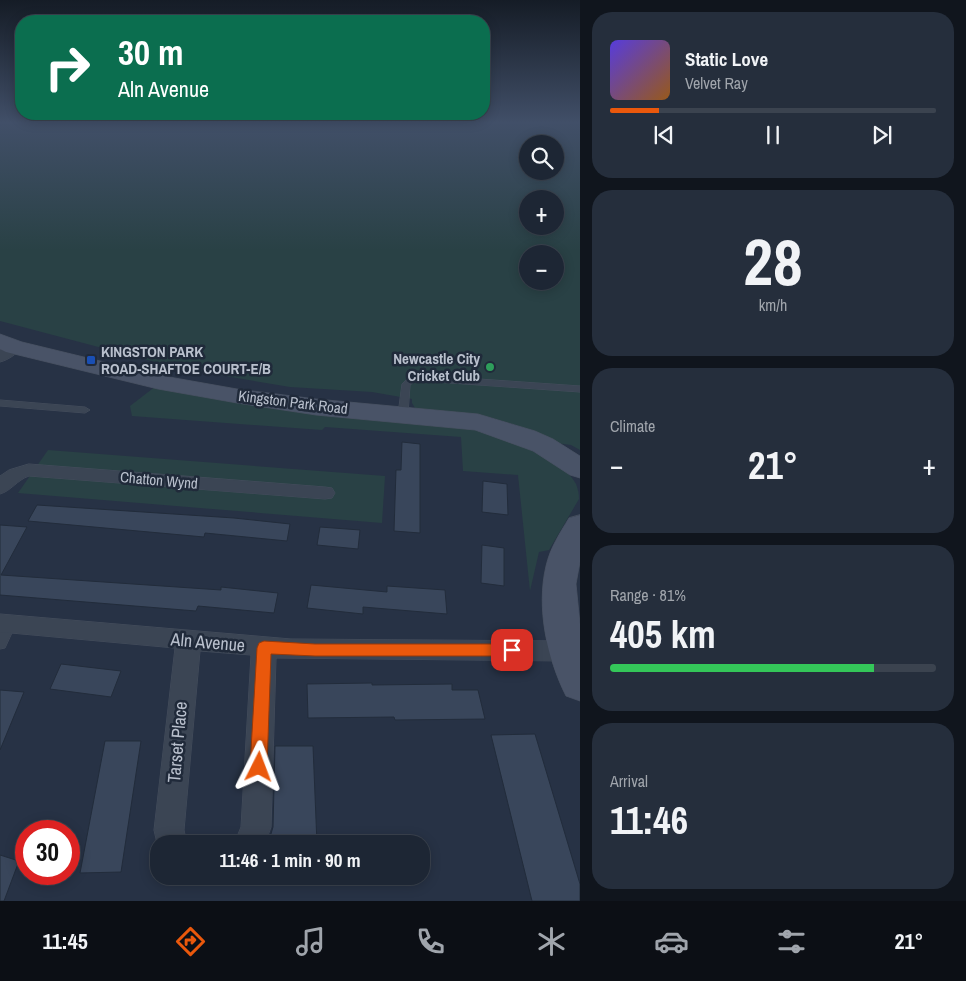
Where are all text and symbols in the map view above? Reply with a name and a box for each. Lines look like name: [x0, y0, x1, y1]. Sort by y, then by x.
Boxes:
text: 30 m: [118, 29, 183, 76]
icon: right: [35, 35, 100, 100]
text: Static Love: [685, 46, 768, 72]
text: Velvet Ray: [685, 72, 748, 94]
text: Aln Avenue: [118, 74, 209, 104]
icon: previous: [650, 121, 678, 149]
icon: pause: [759, 121, 787, 149]
icon: next: [868, 121, 896, 149]
map controls: [519, 135, 564, 290]
button: search: [519, 135, 564, 180]
button: +: [519, 190, 564, 235]
text: 28: [743, 218, 803, 305]
button: −: [519, 245, 564, 290]
text: km/h: [759, 294, 787, 316]
place label: KINGSTON PARK ROAD-SHAFTOE COURT-E/B: [101, 341, 271, 379]
place label: Newcastle City Cricket Club: [393, 348, 480, 386]
marker: KINGSTON PARK ROAD-SHAFTOE COURT-E/B: [85, 354, 97, 366]
marker: Newcastle City Cricket Club: [484, 361, 496, 373]
street label: Kingston Park Road: [237, 385, 349, 419]
text: Climate: [610, 415, 655, 437]
text: 21°: [748, 440, 798, 491]
text: −: [610, 446, 623, 484]
text: +: [923, 446, 936, 484]
street label: Chatton Wynd: [119, 466, 199, 494]
text: Range · 81%: [610, 584, 686, 606]
text: 405 km: [610, 609, 716, 660]
street label: Aln Avenue: [169, 626, 246, 658]
pin: [491, 629, 533, 671]
icon: arrive: [498, 636, 526, 664]
street label: Tarset Place: [161, 700, 193, 784]
position arrow: [232, 740, 284, 792]
text: Arrival: [610, 770, 648, 792]
text: 11:46: [610, 795, 688, 846]
speed limit sign: 30: [15, 820, 80, 885]
text: 11:46 · 1 min · 90 m: [219, 847, 361, 873]
icon: directions: [173, 924, 208, 959]
icon: music: [293, 924, 328, 959]
icon: phone: [413, 924, 448, 959]
icon: climate: [534, 924, 569, 959]
icon: car: [654, 924, 689, 959]
icon: filters: [774, 924, 809, 959]
text: 11:45: [43, 926, 88, 956]
text: 21°: [894, 926, 923, 956]

